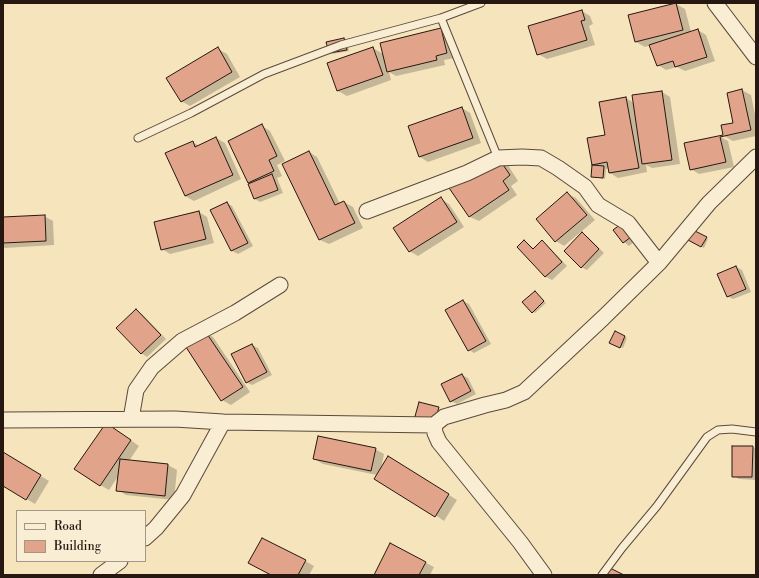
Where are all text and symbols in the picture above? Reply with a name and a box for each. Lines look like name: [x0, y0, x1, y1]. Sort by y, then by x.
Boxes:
legend: [16, 510, 146, 562]
text: Road: [54, 519, 82, 534]
text: Building: [54, 539, 101, 554]

